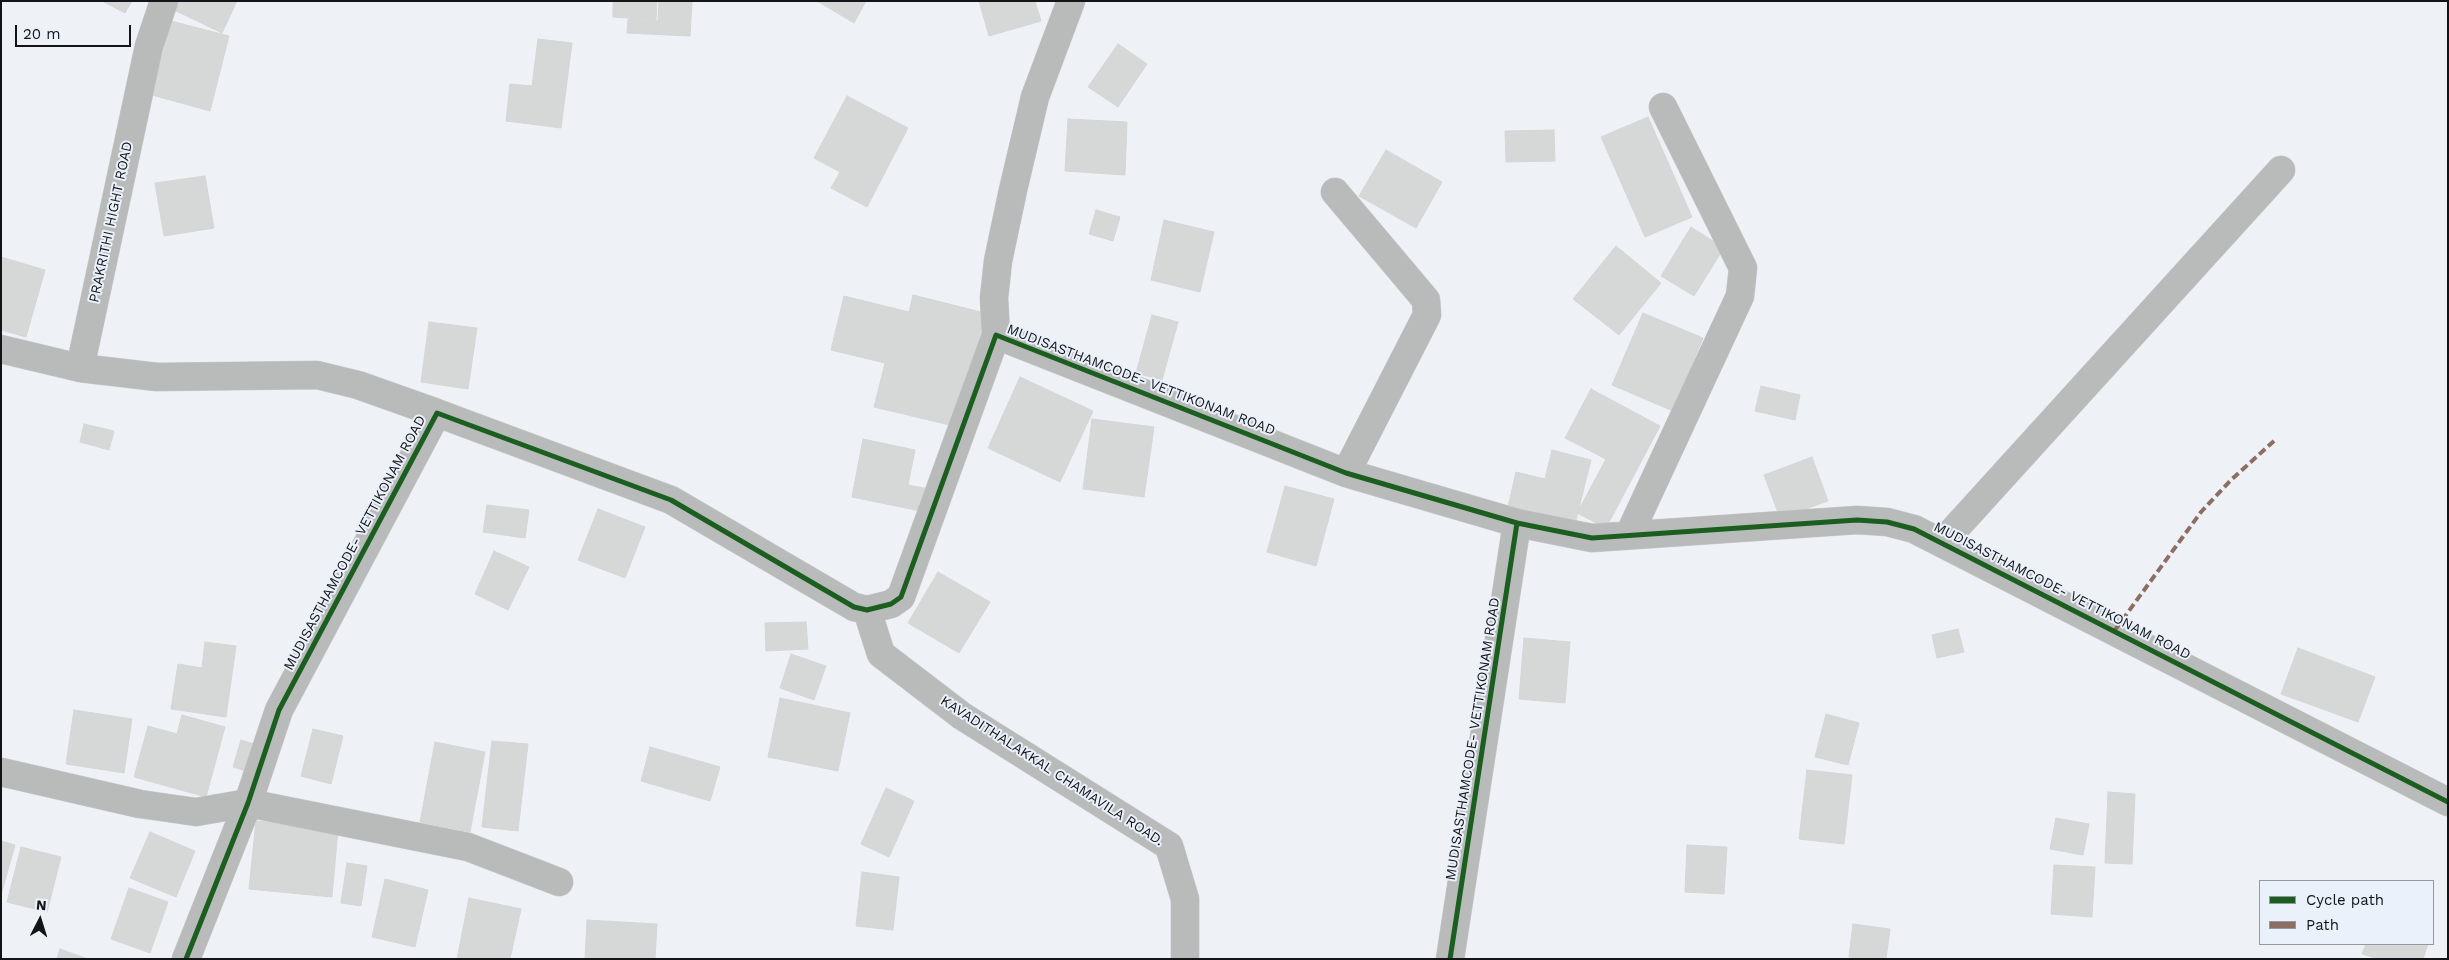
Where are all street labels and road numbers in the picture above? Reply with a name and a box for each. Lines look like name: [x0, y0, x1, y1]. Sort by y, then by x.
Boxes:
street label: PRAKRITHI HIGHT ROAD: [86, 140, 136, 304]
street label: MUDISASTHAMCODE- VETTIKONAM ROAD: [1004, 321, 1278, 439]
street label: MUDISASTHAMCODE- VETTIKONAM ROAD: [280, 413, 430, 673]
street label: MUDISASTHAMCODE- VETTIKONAM ROAD: [1931, 519, 2193, 663]
street label: MUDISASTHAMCODE- VETTIKONAM ROAD: [1442, 596, 1504, 882]
street label: KAVADITHALAKKAL CHAMAVILA ROAD.: [937, 692, 1167, 850]

